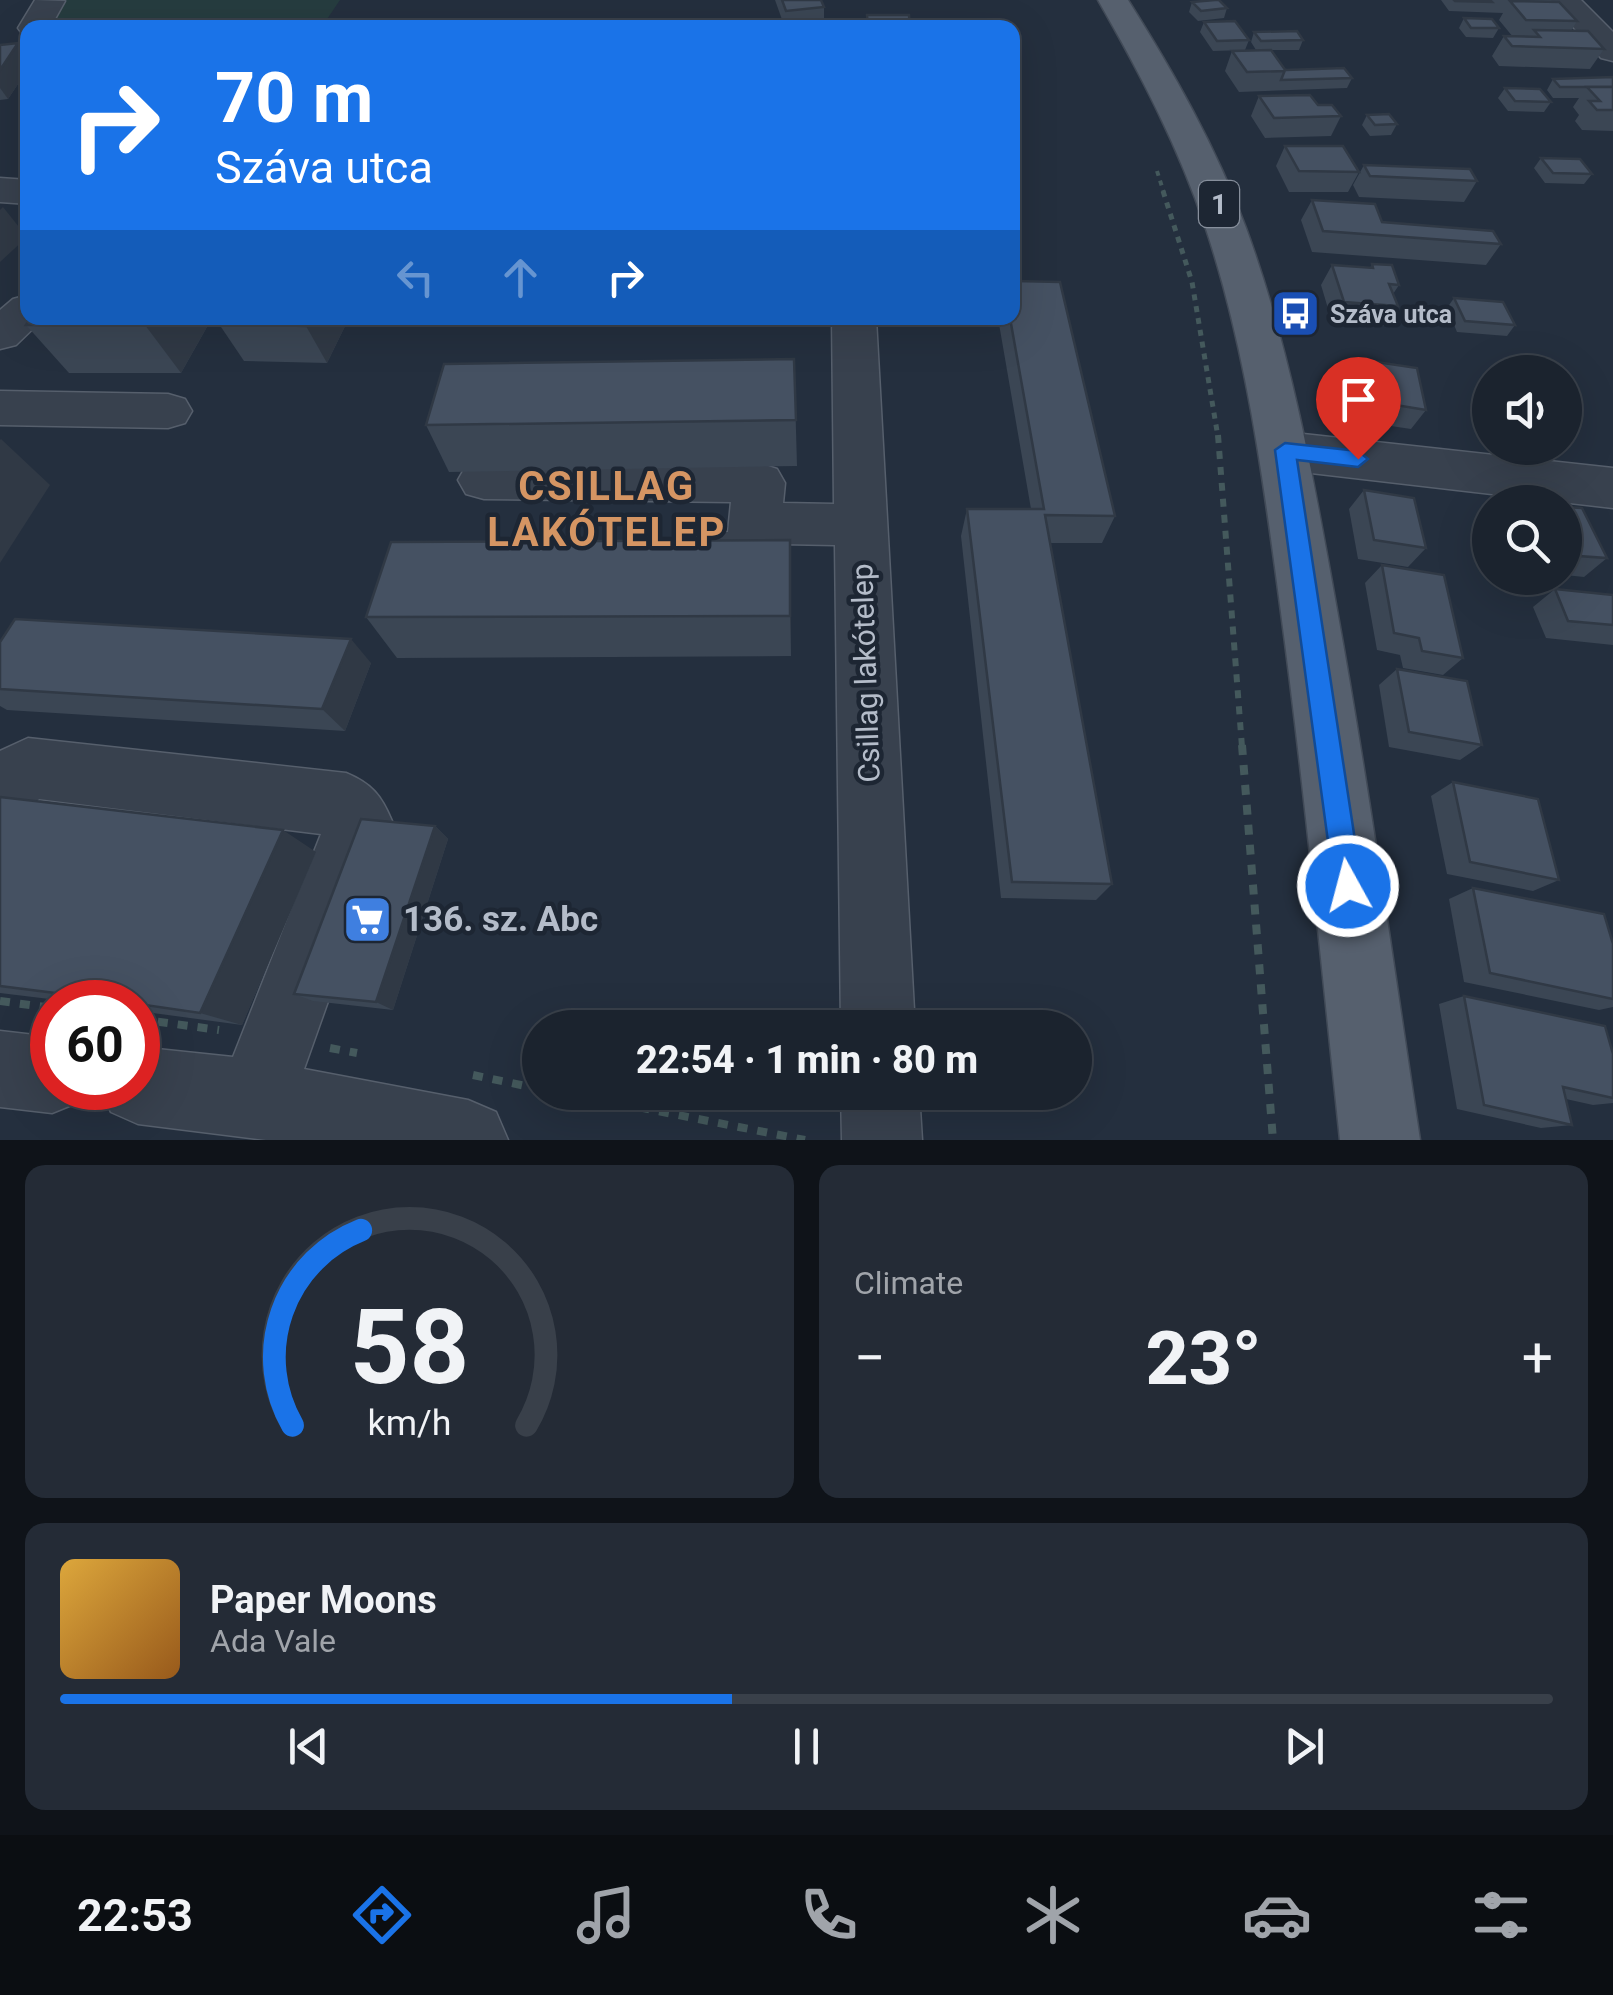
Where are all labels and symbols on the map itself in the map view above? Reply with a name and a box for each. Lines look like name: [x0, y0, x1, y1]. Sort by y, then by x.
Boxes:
road number: 1: [1199, 181, 1239, 227]
bus stop icon: Száva utca: [1269, 288, 1321, 340]
place label: Száva utca: [1330, 300, 1452, 329]
pin: [1316, 357, 1401, 460]
district label: CSILLAG LAKÓTELEP: [487, 463, 727, 556]
street label: Csillag lakótelep: [844, 563, 887, 783]
position arrow: [1296, 834, 1400, 938]
supermarket icon: 136. sz. Abc: [342, 893, 394, 945]
place label: 136. sz. Abc: [403, 899, 598, 940]
speed limit sign: 60: [30, 980, 160, 1110]

